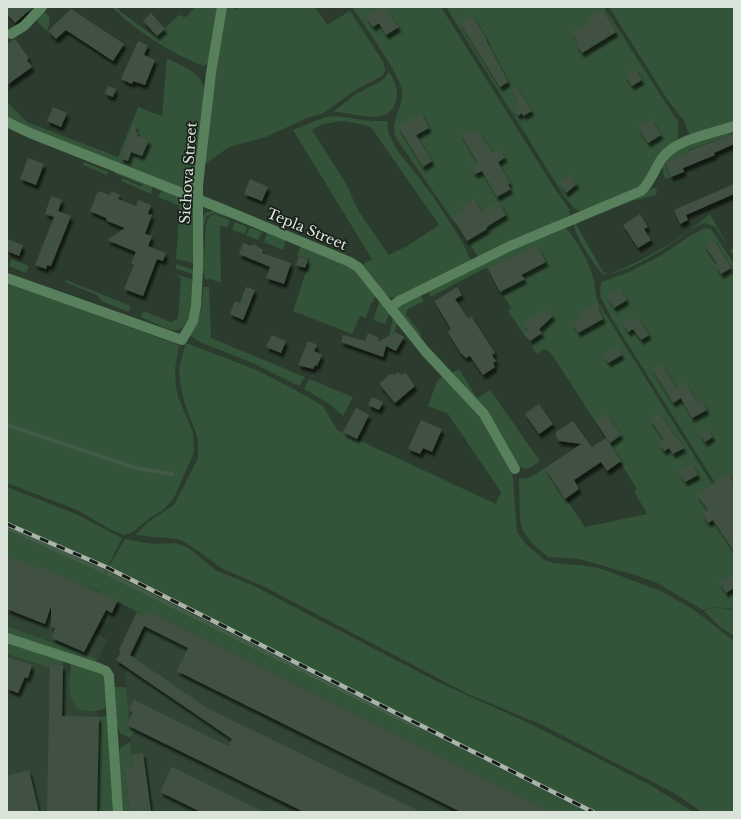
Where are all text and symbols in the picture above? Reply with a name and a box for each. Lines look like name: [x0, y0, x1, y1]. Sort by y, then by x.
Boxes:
street label: Sichova Street: [175, 121, 201, 224]
street label: Tepla Street: [264, 204, 351, 254]

